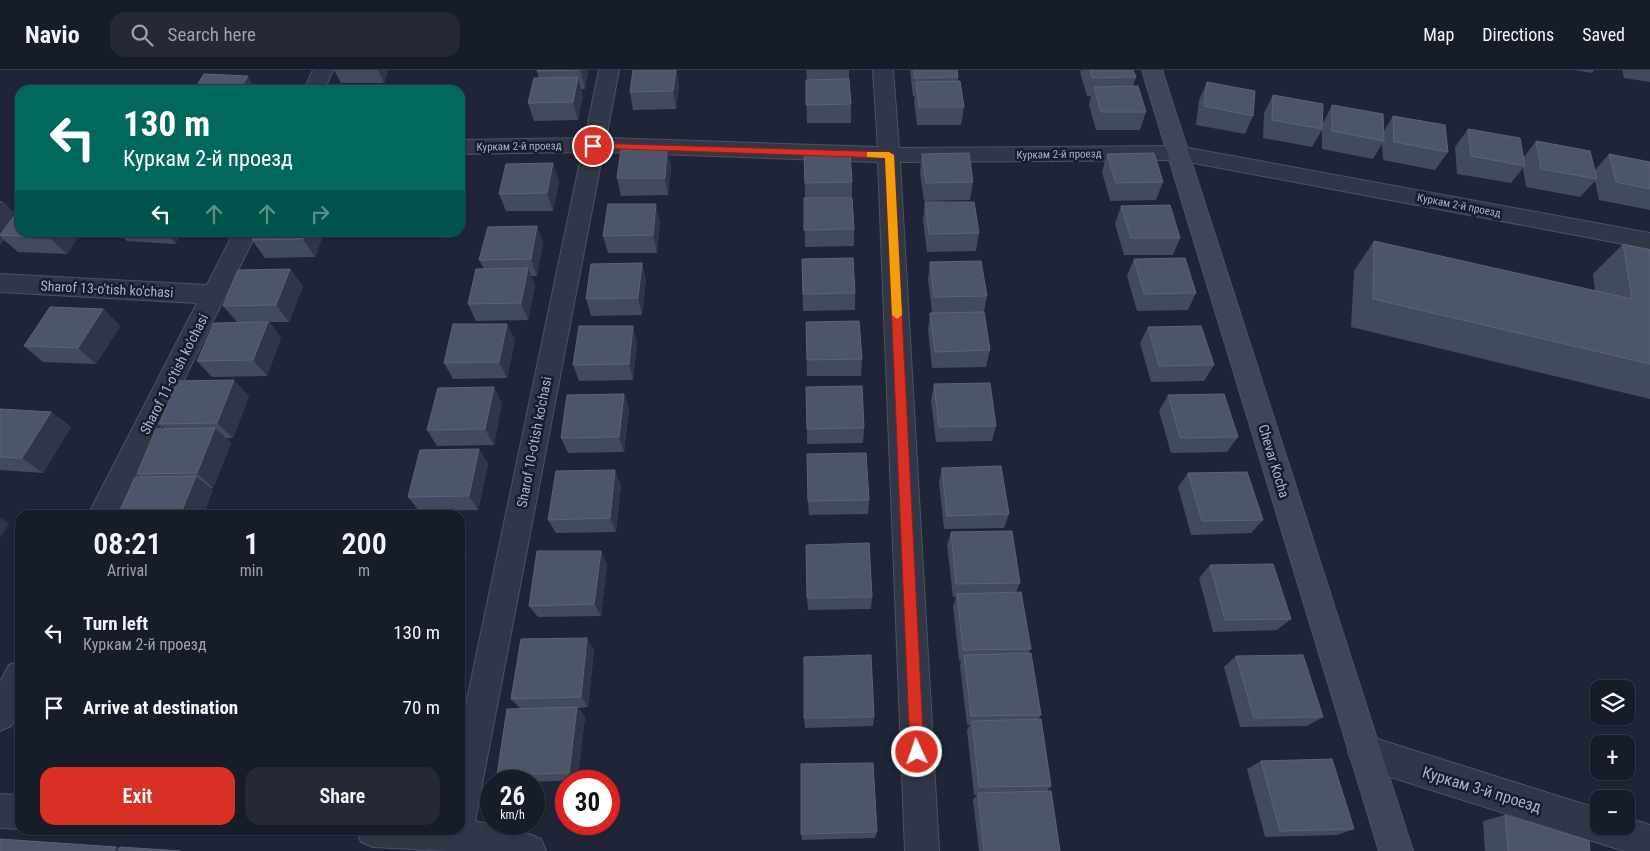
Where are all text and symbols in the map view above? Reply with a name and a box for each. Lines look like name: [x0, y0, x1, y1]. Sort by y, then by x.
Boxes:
search box: [110, 12, 460, 57]
text: Navio: [25, 21, 80, 49]
icon: search: [128, 21, 156, 49]
text: Search here: [168, 23, 256, 46]
text: Map: [1423, 24, 1454, 45]
text: Directions: [1482, 24, 1554, 45]
text: Saved: [1582, 24, 1625, 45]
text: 130 m: [123, 104, 210, 145]
icon: left: [40, 105, 105, 170]
pin: [572, 125, 614, 167]
icon: arrive: [579, 132, 607, 160]
street label: Куркам 2-й проезд: [476, 139, 562, 154]
text: Куркам 2-й проезд: [123, 146, 293, 171]
street label: Куркам 2-й проезд: [1016, 147, 1102, 162]
street label: Куркам 2-й проезд: [1416, 191, 1502, 220]
icon: left: [147, 200, 175, 228]
icon: ahead: [200, 200, 228, 228]
icon: ahead: [253, 200, 281, 228]
icon: right: [306, 200, 334, 228]
street label: Sharof 13-o'tish ko'chasi: [40, 278, 174, 300]
street label: Sharof 11-o'tish ko'chasi: [137, 311, 211, 437]
street label: Sharof 10-o'tish ko'chasi: [513, 375, 555, 509]
street label: Chevar Kocha: [1255, 422, 1293, 500]
text: 08:21: [93, 526, 162, 561]
text: 1: [244, 526, 259, 561]
text: 200: [341, 526, 387, 561]
text: Arrival: [107, 561, 148, 580]
text: min: [240, 561, 263, 580]
text: m: [358, 561, 370, 580]
text: Turn left: [83, 612, 148, 635]
icon: left: [40, 619, 68, 647]
text: 130 m: [393, 621, 440, 644]
text: Куркам 2-й проезд: [83, 635, 207, 654]
map controls: [1590, 680, 1635, 835]
button: layers: [1590, 680, 1635, 725]
icon: arrive: [40, 694, 68, 722]
text: Arrive at destination: [83, 696, 238, 719]
text: 70 m: [403, 696, 440, 719]
position arrow: [890, 725, 942, 777]
button: +: [1590, 735, 1635, 780]
street label: Куркам 3-й проезд: [1420, 762, 1544, 817]
button: Exit: [40, 767, 235, 825]
button: Share: [245, 767, 440, 825]
speed limit sign: 30: [555, 770, 620, 835]
text: 26: [500, 782, 525, 811]
button: −: [1590, 790, 1635, 835]
text: km/h: [500, 808, 525, 822]

